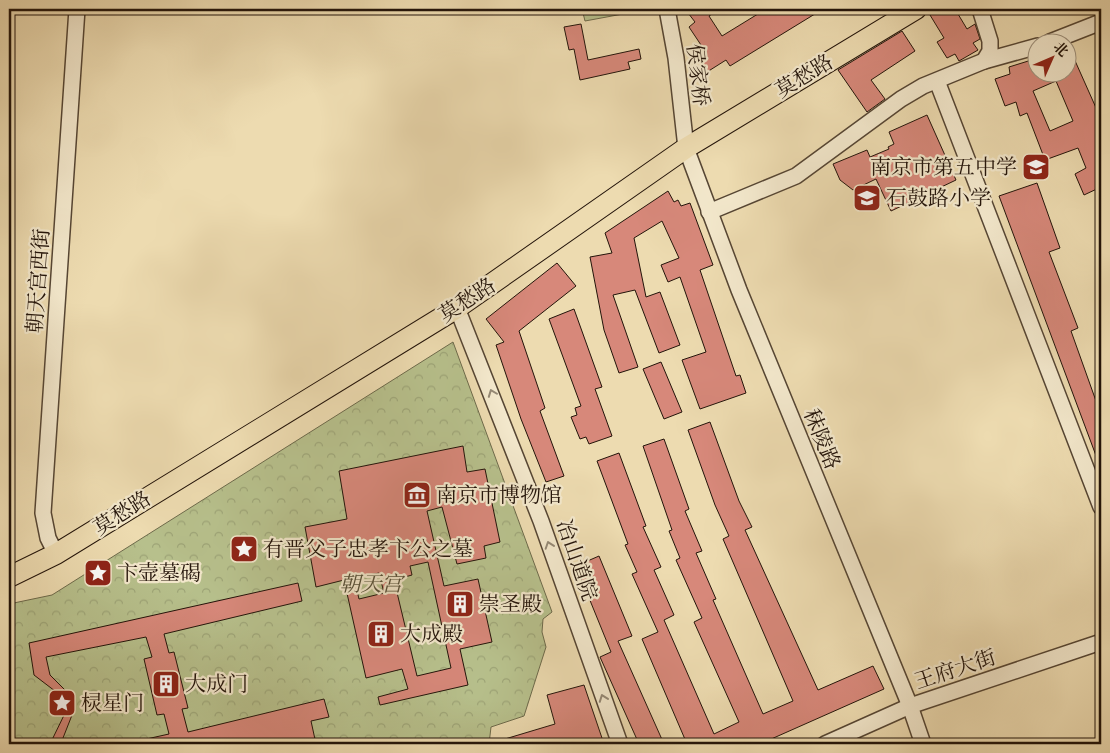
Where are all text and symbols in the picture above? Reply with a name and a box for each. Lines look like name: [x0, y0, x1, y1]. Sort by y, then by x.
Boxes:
north arrow: [1028, 32, 1078, 82]
text: 北: [1049, 38, 1072, 61]
street label: 侯家桥: [680, 42, 714, 108]
street label: 莫愁路: [771, 49, 838, 104]
school or university icon: 南京市第五中学: [1021, 152, 1051, 182]
place label: 南京市第五中学: [870, 155, 1017, 181]
school or university icon: 石鼓路小学: [852, 183, 882, 213]
place label: 石鼓路小学: [886, 186, 991, 212]
street label: 朝天宫西街: [22, 228, 56, 334]
street label: 莫愁路: [434, 273, 501, 329]
one-way arrow: [488, 389, 498, 398]
street label: 秣陵路: [797, 405, 845, 473]
museum icon: 南京市博物馆: [402, 480, 432, 510]
place label: 南京市博物馆: [436, 483, 562, 509]
street label: 莫愁路: [89, 486, 156, 542]
street label: 冶山道院: [550, 516, 602, 604]
place icon: 有晋父子忠孝卞公之墓: [229, 534, 259, 564]
place label: 有晋父子忠孝卞公之墓: [263, 537, 473, 563]
one-way arrow: [545, 541, 555, 550]
place icon: 卞壸墓碣: [83, 558, 113, 588]
place label: 卞壸墓碣: [117, 561, 201, 587]
park label: 朝天宫: [340, 572, 405, 598]
building icon: 崇圣殿: [445, 589, 475, 619]
place label: 崇圣殿: [479, 592, 542, 618]
building icon: 大成殿: [366, 619, 396, 649]
place label: 大成殿: [400, 622, 463, 648]
street label: 王府大街: [911, 645, 999, 695]
building icon: 大成门: [151, 669, 181, 699]
place label: 大成门: [185, 672, 248, 698]
place icon: 棂星门: [47, 688, 77, 718]
place label: 棂星门: [81, 691, 144, 717]
one-way arrow: [599, 695, 609, 703]

